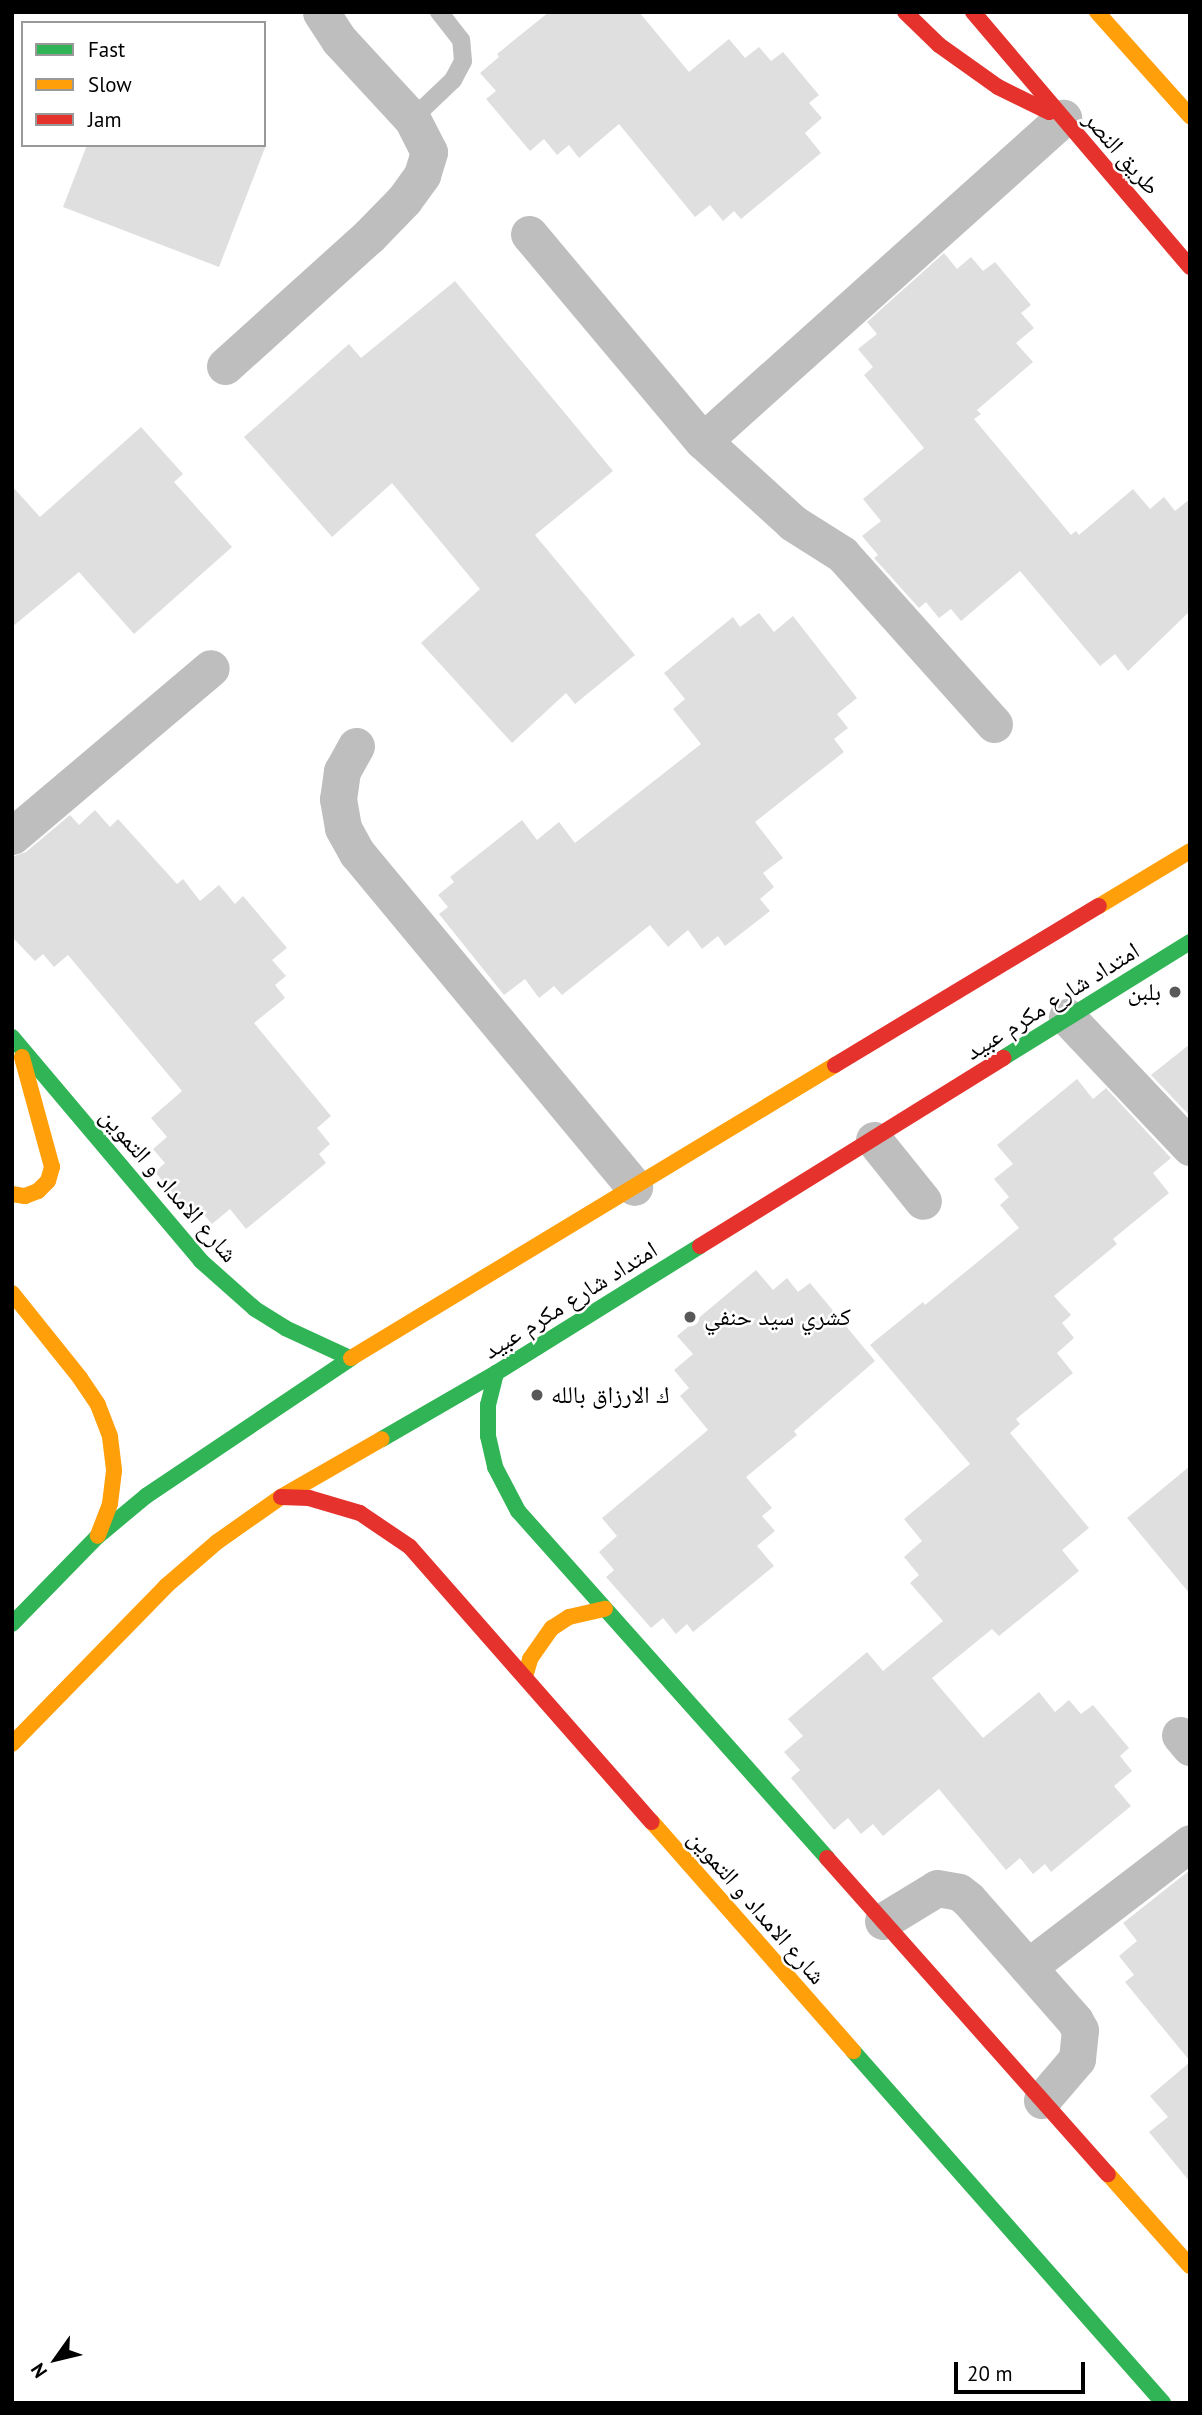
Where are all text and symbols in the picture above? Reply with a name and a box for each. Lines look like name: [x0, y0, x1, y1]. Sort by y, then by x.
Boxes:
legend: [21, 21, 266, 147]
text: Fast: [88, 36, 125, 63]
text: Slow: [88, 71, 132, 98]
street label: طريق النصر: [1078, 105, 1166, 201]
text: Jam: [88, 106, 122, 133]
street label: امتداد شارع مكرم عبيد: [960, 936, 1144, 1066]
place label: بلبن: [1127, 978, 1161, 1006]
marker: بلبن: [1167, 984, 1183, 1000]
street label: شارع الامداد و التموين: [94, 1102, 244, 1268]
street label: امتداد شارع مكرم عبيد: [478, 1235, 662, 1365]
place label: كشري سيد حنفي: [704, 1303, 851, 1331]
marker: كشري سيد حنفي: [682, 1309, 698, 1325]
place label: ك الارزاق بالله: [551, 1381, 670, 1409]
marker: ك الارزاق بالله: [529, 1387, 545, 1403]
street label: شارع الامداد و التموين: [682, 1824, 832, 1990]
north arrow: [21, 2324, 91, 2394]
scale bar: [957, 2348, 1088, 2392]
text: N: [25, 2359, 52, 2383]
text: 20 m: [967, 2360, 1013, 2387]

